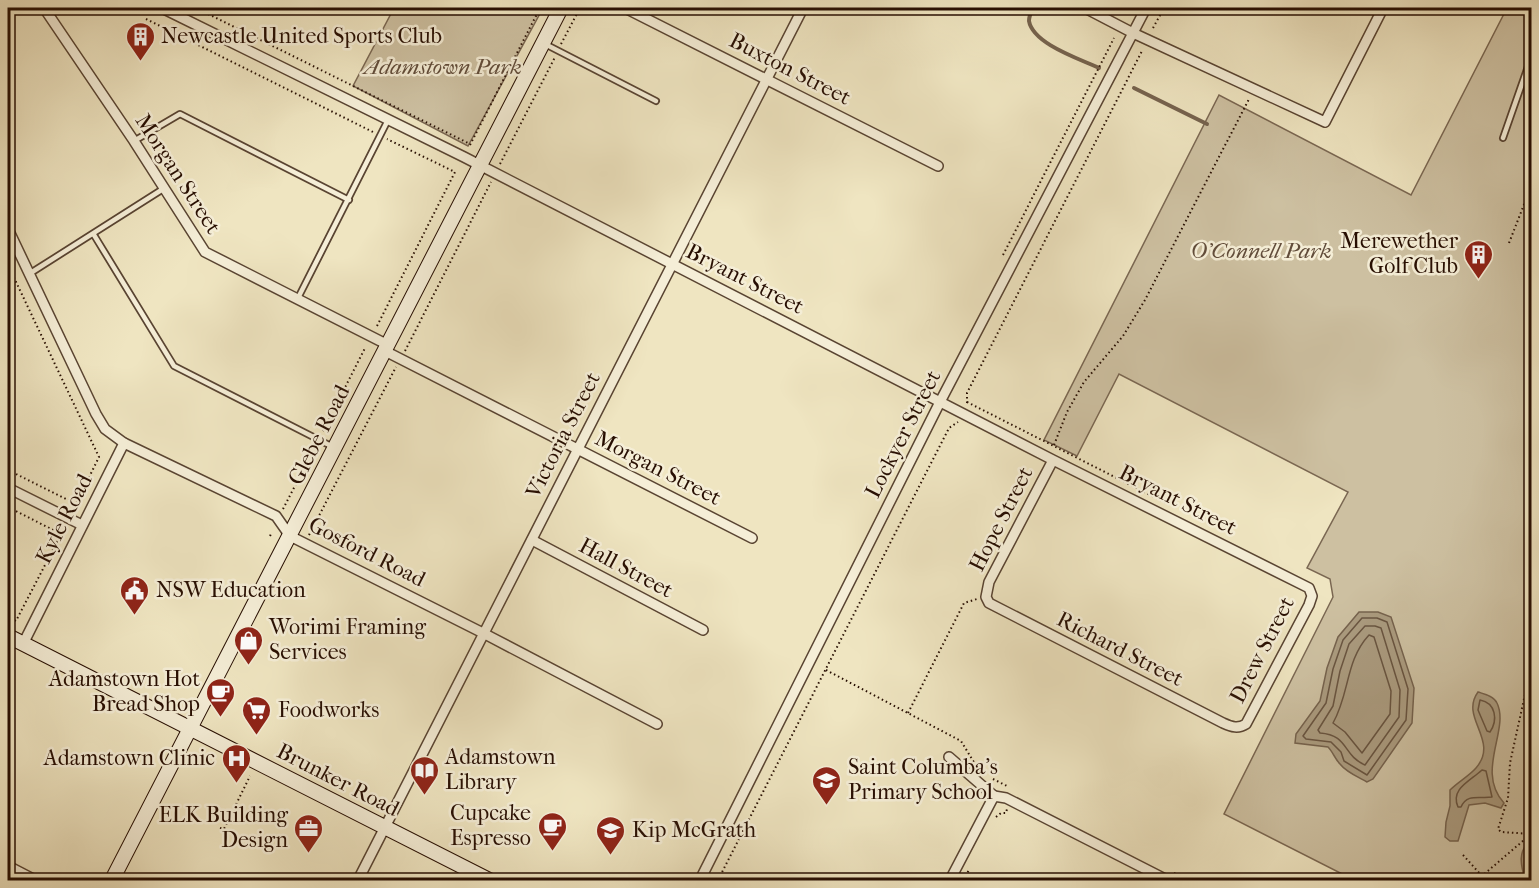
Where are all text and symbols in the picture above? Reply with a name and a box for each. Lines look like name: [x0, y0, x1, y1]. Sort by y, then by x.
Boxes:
building icon: Newcastle United Sports Club: [124, 20, 156, 62]
place label: Newcastle United Sports Club: [161, 23, 442, 49]
street label: Buxton Street: [725, 27, 855, 111]
park label: Adamstown Park: [361, 54, 522, 80]
street label: Morgan Street: [130, 109, 226, 239]
place label: Merewether Golf Club: [1340, 228, 1459, 279]
street label: Bryant Street: [682, 238, 808, 320]
park label: O'Connell Park: [1190, 238, 1332, 264]
building icon: Merewether Golf Club: [1463, 238, 1495, 280]
street label: Lockyer Street: [860, 366, 946, 502]
street label: Victoria Street: [520, 368, 606, 503]
street label: Glebe Road: [283, 380, 356, 489]
street label: Morgan Street: [591, 425, 725, 511]
street label: Bryant Street: [1115, 459, 1241, 541]
street label: Hope Street: [964, 462, 1038, 576]
street label: Kyle Road: [30, 469, 98, 568]
street label: Gosford Road: [304, 511, 431, 593]
street label: Hall Street: [575, 532, 677, 604]
public building icon: NSW Education: [119, 574, 151, 616]
place label: NSW Education: [156, 577, 306, 603]
street label: Drew Street: [1224, 592, 1300, 708]
street label: Richard Street: [1052, 606, 1188, 692]
place label: Worimi Framing Services: [268, 614, 426, 665]
shop icon: Worimi Framing Services: [232, 624, 264, 666]
place label: Adamstown Hot Bread Shop: [48, 666, 200, 717]
cafe icon: Adamstown Hot Bread Shop: [205, 676, 237, 718]
supermarket icon: Foodworks: [241, 694, 273, 736]
place label: Foodworks: [278, 697, 379, 723]
street label: Brunker Road: [272, 738, 404, 822]
hospital icon: Adamstown Clinic: [220, 742, 252, 784]
place label: Adamstown Library: [444, 744, 556, 795]
place label: Adamstown Clinic: [43, 745, 215, 771]
library icon: Adamstown Library: [408, 754, 440, 796]
place label: Saint Columba’s Primary School: [848, 754, 998, 805]
school or university icon: Saint Columba’s Primary School: [811, 764, 843, 806]
place label: Cupcake Espresso: [450, 800, 531, 851]
place label: ELK Building Design: [158, 802, 288, 853]
cafe icon: Cupcake Espresso: [536, 810, 568, 852]
office icon: ELK Building Design: [293, 812, 325, 854]
school or university icon: Kip McGrath: [595, 814, 627, 856]
place label: Kip McGrath: [632, 817, 757, 843]

